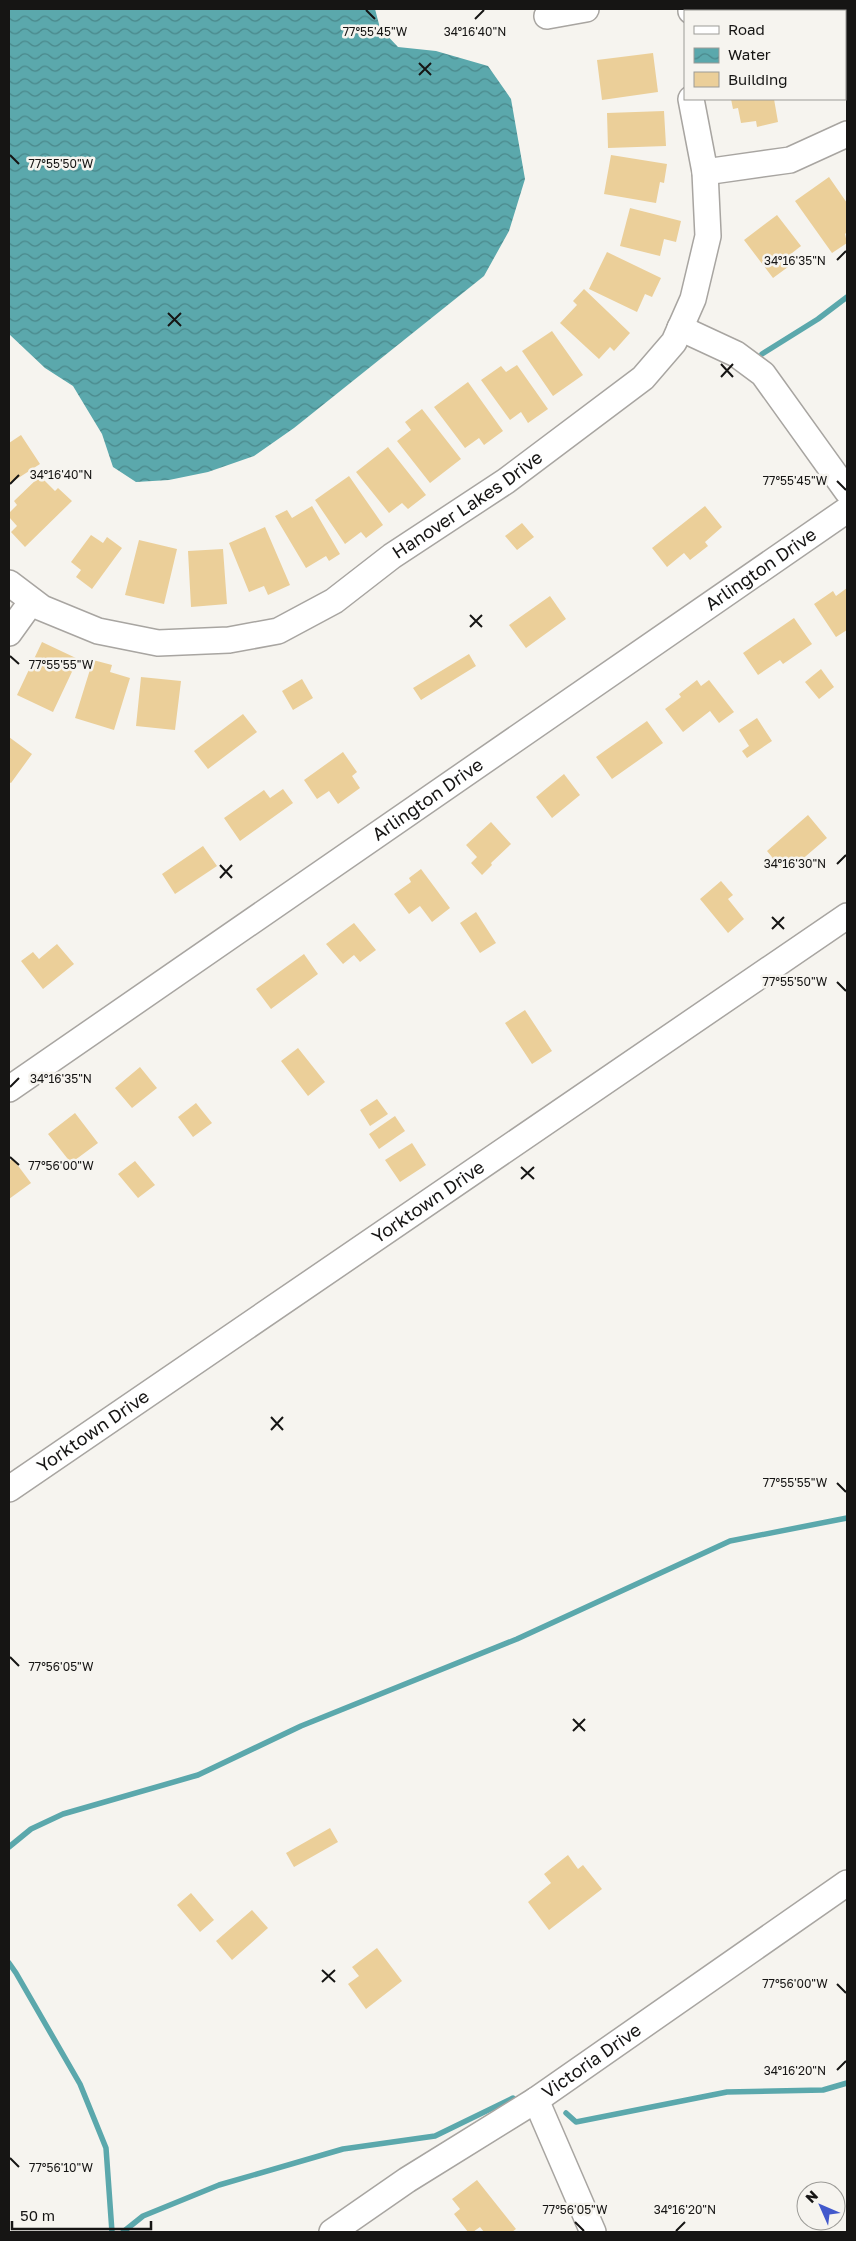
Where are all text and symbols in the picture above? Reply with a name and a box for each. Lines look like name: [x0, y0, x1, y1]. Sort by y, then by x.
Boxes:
legend: [684, 10, 846, 100]
text: Road: [728, 20, 765, 38]
text: 77°55'45"W: [343, 24, 408, 39]
text: 34°16'40"N: [444, 24, 506, 39]
text: Water: [728, 45, 771, 63]
text: Building: [728, 70, 788, 88]
text: 77°55'50"W: [29, 156, 94, 171]
text: 34°16'35"N: [764, 253, 826, 268]
street label: Hanover Lakes Drive: [388, 446, 546, 563]
text: 34°16'40"N: [30, 467, 92, 482]
text: 77°55'45"W: [763, 473, 828, 488]
street label: Arlington Drive: [701, 523, 820, 615]
text: 77°55'55"W: [29, 657, 94, 672]
street label: Arlington Drive: [367, 753, 487, 845]
text: 34°16'30"N: [764, 856, 826, 871]
text: 77°55'50"W: [763, 974, 828, 989]
text: 34°16'35"N: [30, 1071, 92, 1086]
street label: Yorktown Drive: [367, 1155, 488, 1248]
text: 77°56'00"W: [28, 1158, 94, 1173]
street label: Yorktown Drive: [32, 1385, 153, 1477]
text: 77°55'55"W: [763, 1475, 828, 1490]
text: 77°56'05"W: [28, 1659, 94, 1674]
text: 77°56'00"W: [762, 1976, 828, 1991]
street label: Victoria Drive: [537, 2018, 645, 2102]
text: 34°16'20"N: [764, 2063, 826, 2078]
text: 77°56'10"W: [29, 2160, 93, 2175]
north arrow: [796, 2181, 846, 2231]
text: N: [802, 2187, 821, 2206]
scale bar: [12, 2198, 151, 2230]
text: 77°56'05"W: [542, 2202, 608, 2217]
text: 34°16'20"N: [654, 2202, 716, 2217]
text: 50 m: [20, 2206, 55, 2224]

